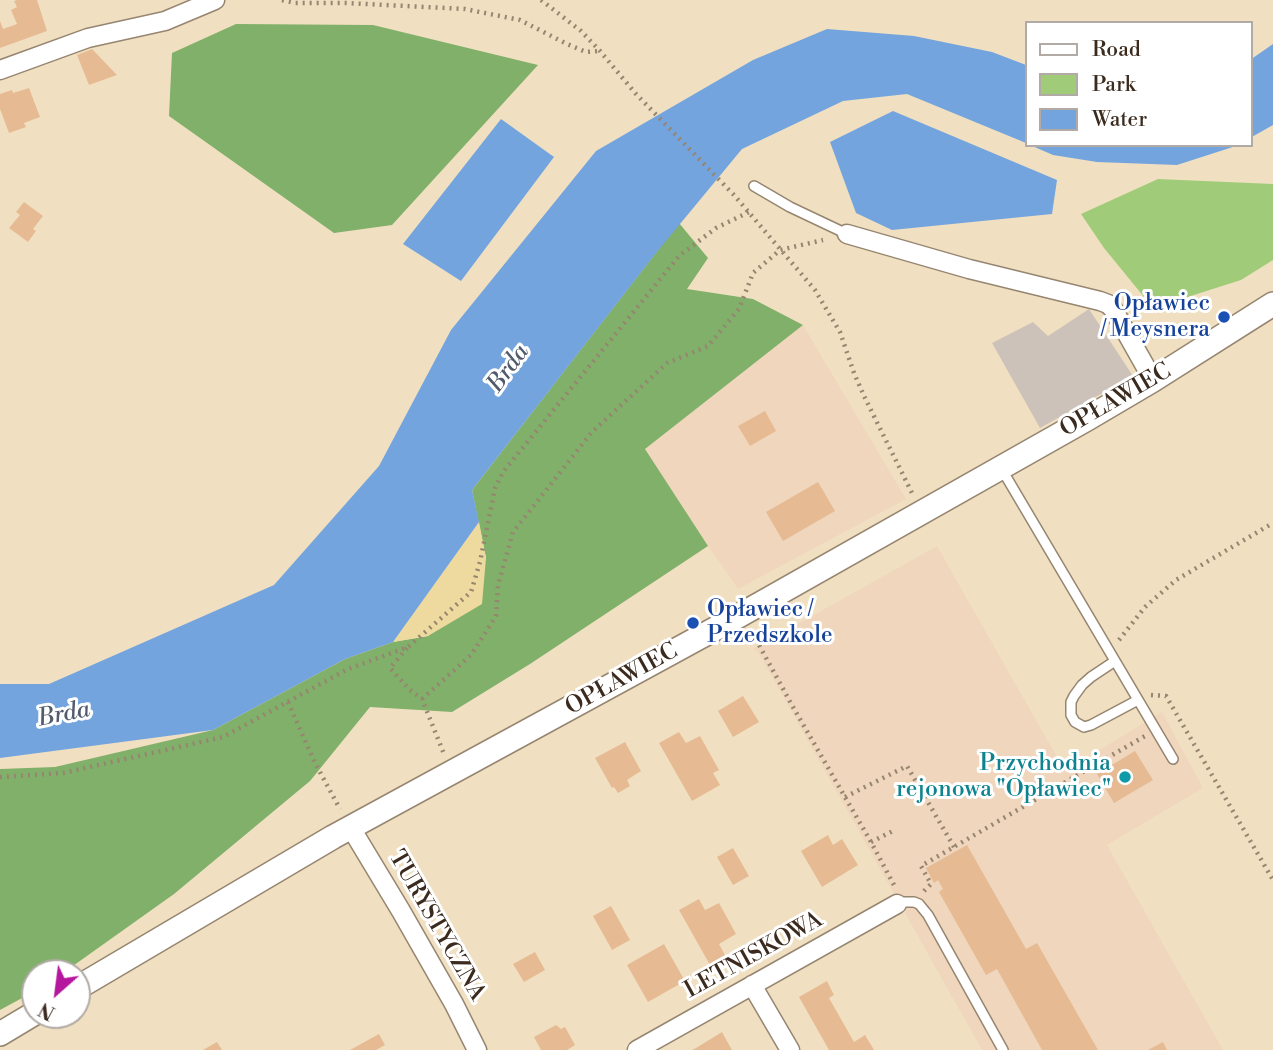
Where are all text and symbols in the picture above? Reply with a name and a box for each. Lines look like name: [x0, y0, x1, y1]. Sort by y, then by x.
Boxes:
legend: [1024, 21, 1252, 147]
text: Road: [1092, 37, 1141, 63]
text: Park: [1092, 72, 1136, 98]
text: Water: [1092, 107, 1147, 133]
place label: Opławiec / Meysnera: [1101, 290, 1210, 344]
marker: Opławiec / Meysnera: [1216, 309, 1232, 325]
water label: Brda: [482, 339, 536, 399]
street label: OPŁAWIEC: [1056, 358, 1176, 444]
place label: Opławiec / Przedszkole: [707, 596, 833, 650]
marker: Opławiec / Przedszkole: [685, 615, 701, 631]
street label: OPŁAWIEC: [561, 638, 683, 722]
water label: Brda: [36, 696, 92, 734]
place label: Przychodnia rejonowa "Opławiec": [896, 750, 1111, 804]
marker: Przychodnia rejonowa "Opławiec": [1117, 769, 1133, 785]
street label: TURYSTYCZNA: [382, 846, 490, 1006]
street label: LETNISKOWA: [680, 907, 828, 1005]
north arrow: [21, 959, 91, 1029]
text: N: [35, 997, 59, 1025]

